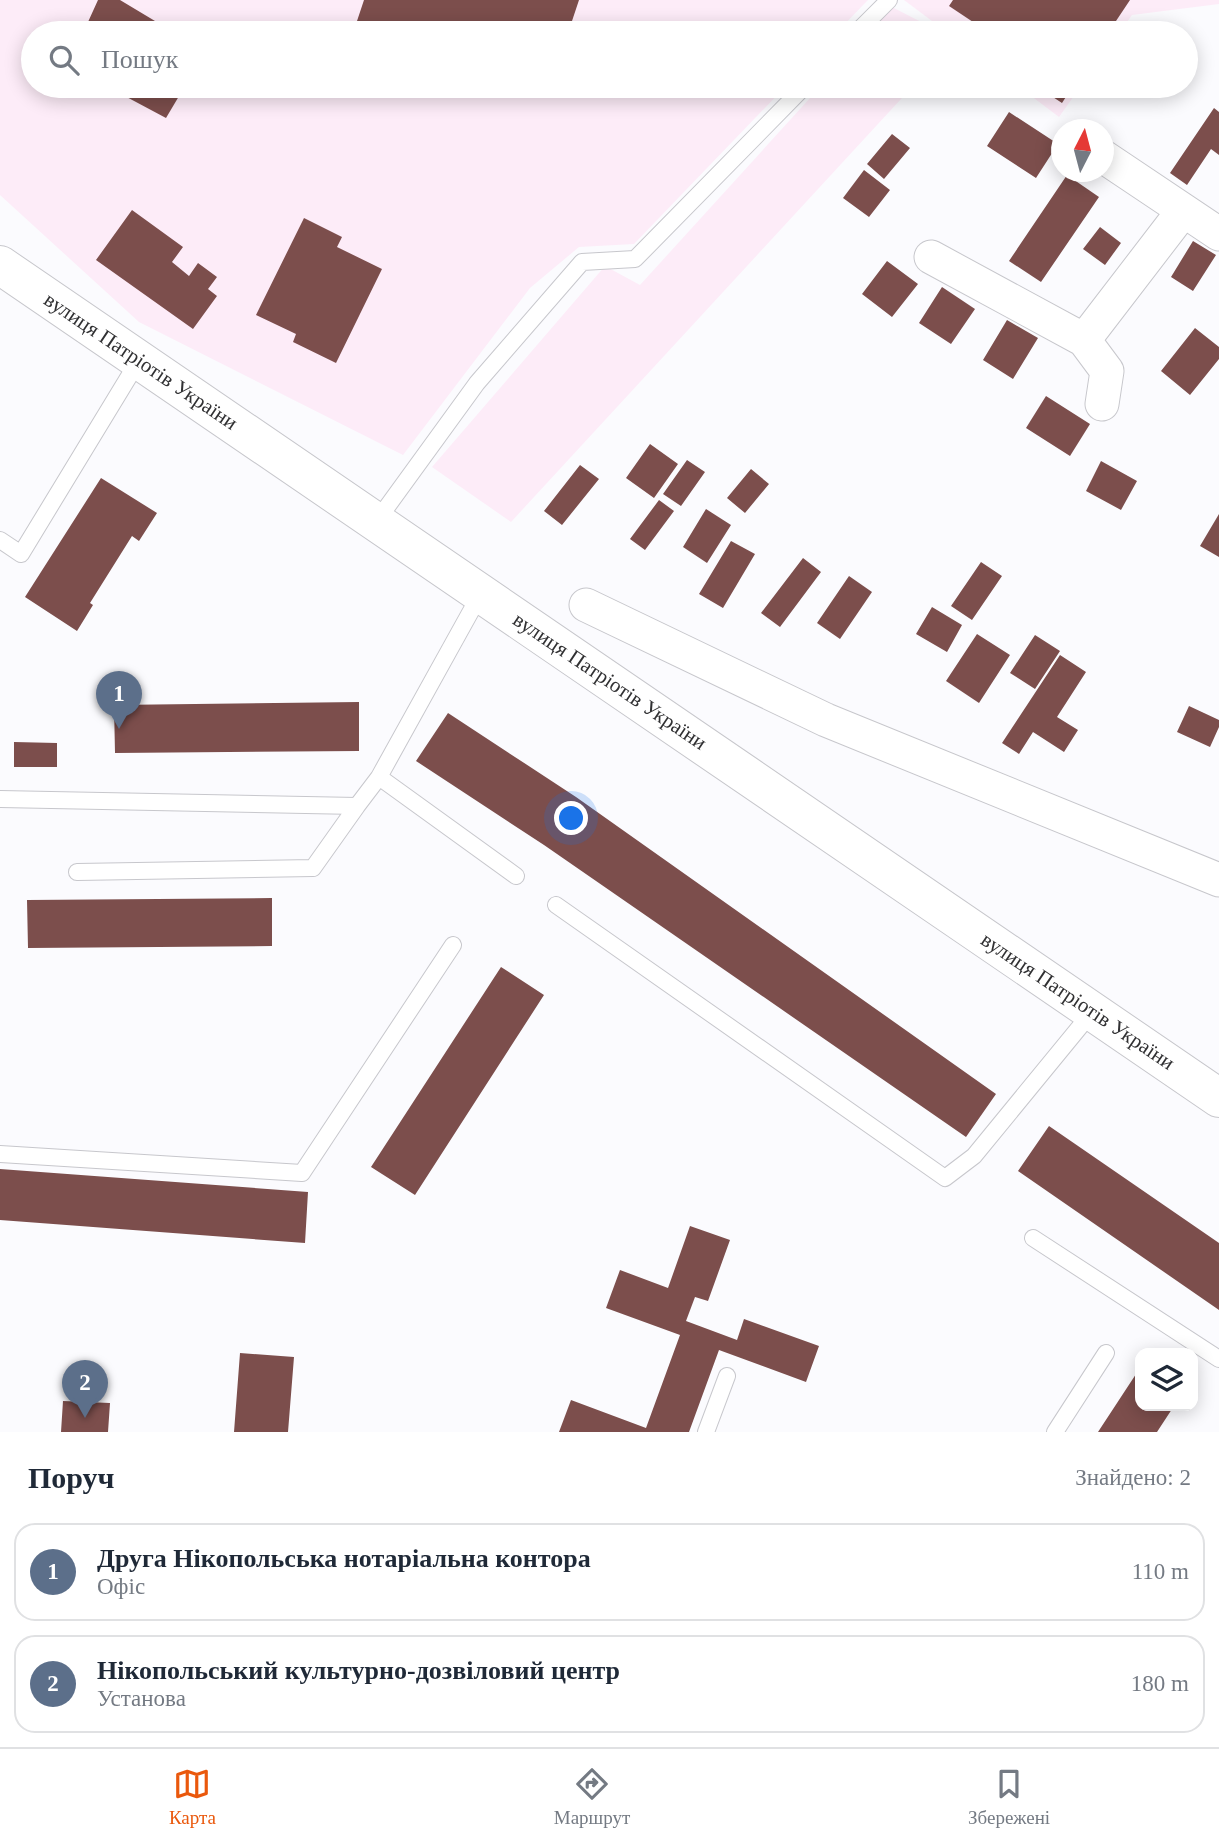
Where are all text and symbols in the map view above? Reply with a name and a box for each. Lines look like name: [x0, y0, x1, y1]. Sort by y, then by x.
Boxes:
search box: [21, 21, 1198, 98]
icon: search: [45, 41, 83, 79]
text: Пошук: [101, 45, 178, 74]
north arrow: [1051, 119, 1114, 182]
street label: вулиця Патріотів України: [40, 287, 242, 435]
street label: вулиця Патріотів України: [509, 607, 711, 755]
pin: 1: [96, 671, 142, 729]
your location: [554, 801, 588, 835]
street label: вулиця Патріотів України: [977, 927, 1179, 1075]
map controls: [1135, 1348, 1198, 1411]
button: layers: [1135, 1348, 1198, 1411]
pin: 2: [62, 1360, 108, 1418]
text: Поруч: [28, 1461, 115, 1494]
text: Знайдено: 2: [1075, 1465, 1191, 1490]
text: Друга Нікопольська нотаріальна контора: [97, 1544, 591, 1573]
text: 1: [47, 1559, 59, 1584]
text: 110 m: [1132, 1559, 1189, 1584]
text: Офіс: [97, 1574, 145, 1599]
text: Нікопольський культурно-дозвіловий центр: [97, 1656, 620, 1685]
text: 2: [47, 1671, 59, 1696]
text: 180 m: [1131, 1671, 1189, 1696]
text: Установа: [97, 1686, 186, 1711]
tab: Карта: [169, 1765, 216, 1829]
tab: Маршрут: [554, 1765, 630, 1829]
tab: Збережені: [968, 1765, 1050, 1829]

